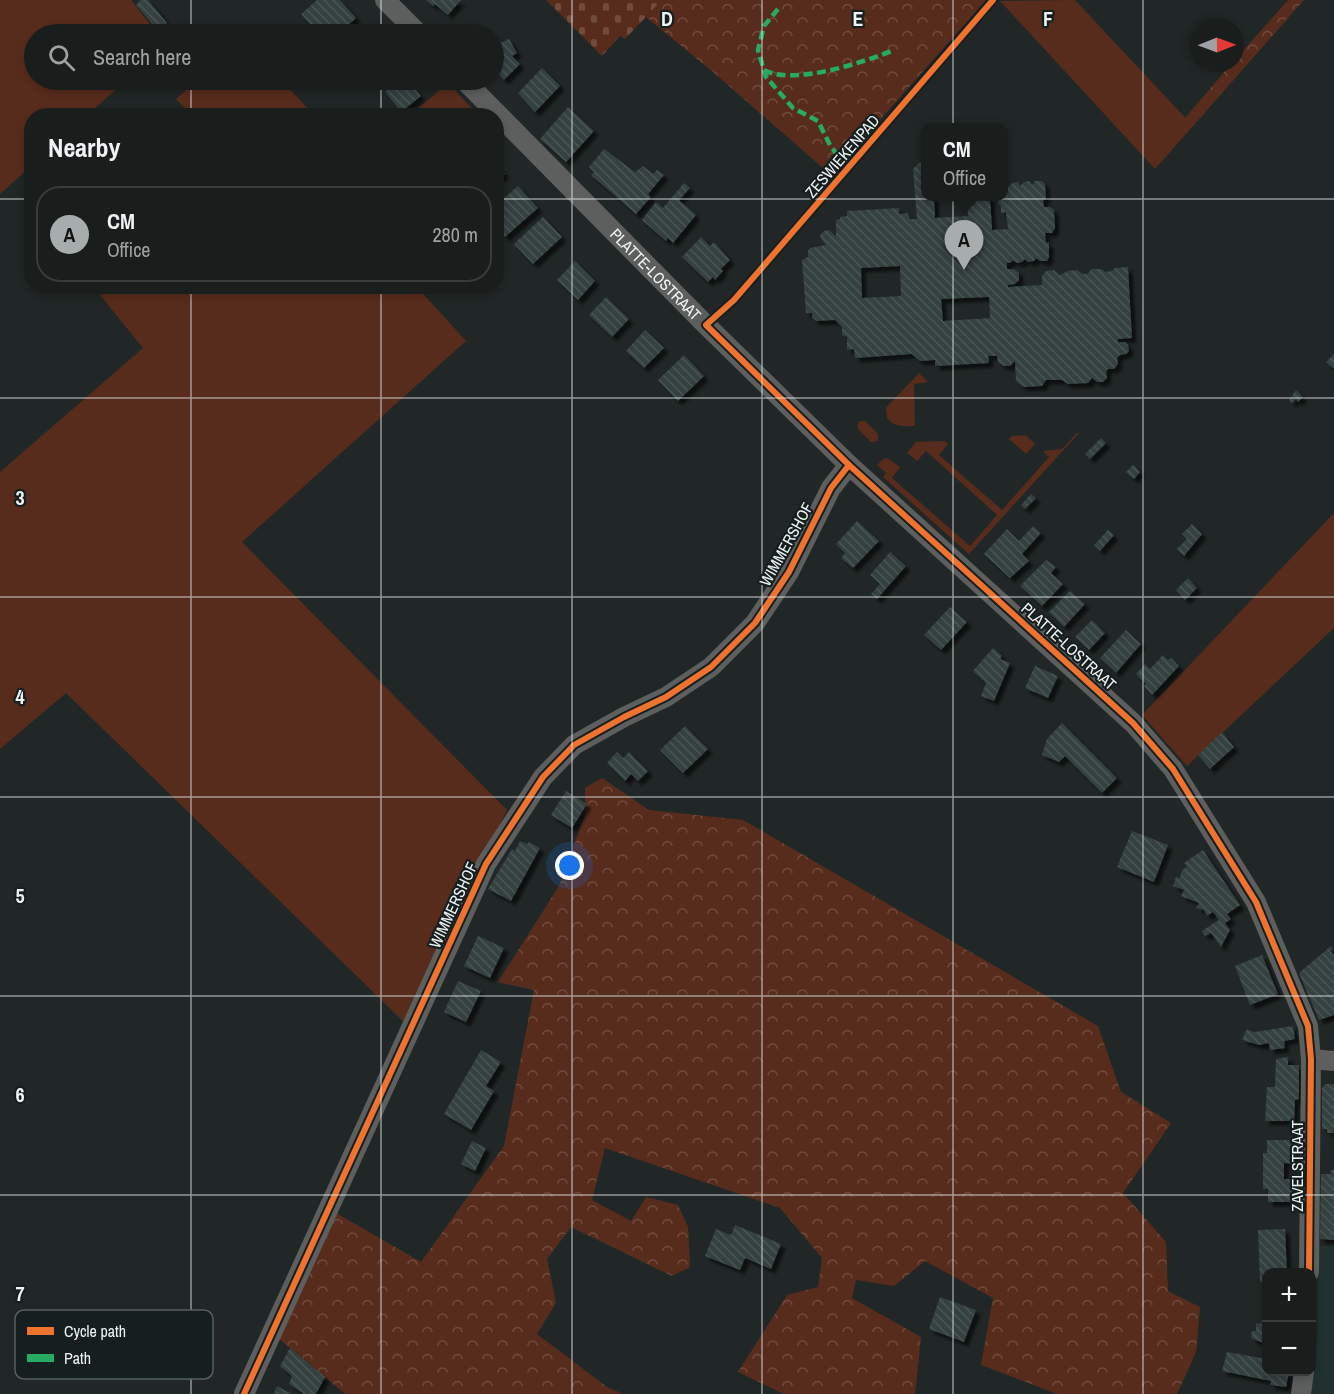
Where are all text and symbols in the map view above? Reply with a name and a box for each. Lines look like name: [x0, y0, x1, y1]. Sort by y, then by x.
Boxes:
text: D: [661, 5, 673, 32]
text: E: [853, 5, 864, 32]
text: F: [1043, 5, 1053, 32]
north arrow: [1190, 18, 1244, 72]
search box: [24, 24, 504, 90]
icon: search: [45, 41, 78, 74]
text: Search here: [93, 42, 191, 72]
street label: ZESWIEKENPAD: [800, 110, 884, 202]
popup: [921, 123, 1008, 201]
text: Nearby: [48, 130, 120, 165]
text: CM: [943, 134, 971, 164]
text: Office: [943, 164, 986, 191]
text: CM: [107, 206, 135, 236]
pin: A: [944, 220, 984, 270]
text: A: [64, 221, 75, 248]
text: 280 m: [432, 221, 478, 248]
street label: PLATTE-LOSTRAAT: [605, 223, 706, 325]
text: Office: [107, 236, 150, 263]
text: 3: [15, 484, 25, 511]
street label: WIMMERSHOF: [754, 498, 818, 590]
street label: PLATTE-LOSTRAAT: [1017, 597, 1121, 695]
text: 4: [15, 683, 25, 710]
your location: [555, 851, 584, 880]
street label: WIMMERSHOF: [423, 858, 483, 952]
text: 5: [15, 882, 25, 909]
text: 6: [15, 1081, 25, 1108]
street label: ZAVELSTRAAT: [1286, 1120, 1308, 1212]
map controls: [1262, 1268, 1316, 1376]
button: +: [1262, 1268, 1316, 1322]
text: 7: [15, 1280, 25, 1307]
legend: [15, 1310, 213, 1379]
text: Cycle path: [64, 1320, 126, 1342]
button: −: [1262, 1322, 1316, 1376]
text: Path: [64, 1347, 91, 1369]

